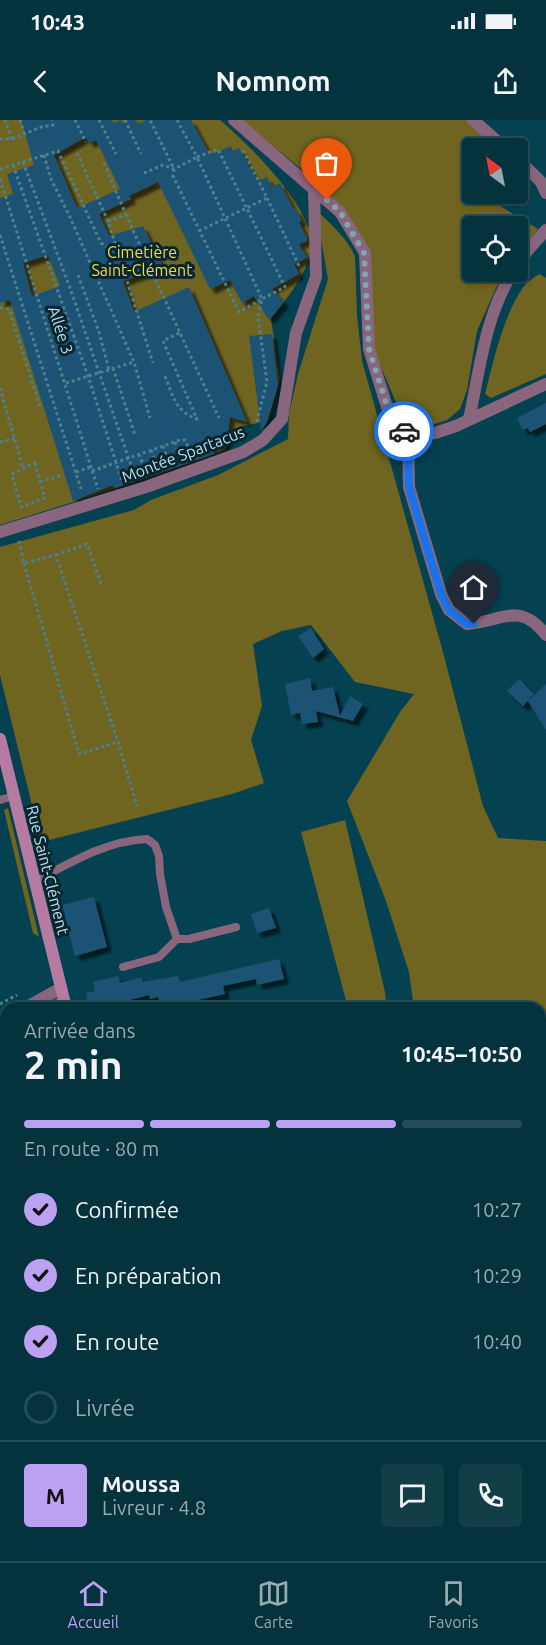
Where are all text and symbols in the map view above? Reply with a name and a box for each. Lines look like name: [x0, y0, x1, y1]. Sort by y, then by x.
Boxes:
text: 10:43: [30, 9, 85, 34]
icon: back: [24, 65, 57, 98]
icon: share: [489, 65, 522, 98]
text: Nomnom: [216, 66, 331, 96]
pin: [301, 138, 352, 200]
north arrow: [462, 138, 528, 204]
map controls: [462, 138, 528, 282]
icon: bag: [310, 147, 343, 180]
button: locate: [462, 216, 528, 282]
park label: Cimetière Saint-Clément: [91, 243, 193, 279]
street label: Allée 3: [45, 304, 77, 356]
courier: [374, 401, 434, 461]
icon: car: [388, 415, 421, 448]
street label: Montée Spartacus: [119, 422, 247, 486]
pin: [448, 562, 499, 624]
icon: home: [457, 571, 490, 604]
street label: Rue Saint-Clément: [23, 803, 73, 937]
text: Arrivée dans: [24, 1019, 135, 1042]
text: 10:45–10:50: [401, 1041, 522, 1066]
text: 2 min: [24, 1043, 123, 1086]
text: En route · 80 m: [24, 1137, 159, 1160]
icon: check: [24, 1193, 57, 1226]
text: Confirmée: [75, 1197, 179, 1222]
text: 10:27: [472, 1198, 522, 1221]
icon: check: [24, 1259, 57, 1292]
text: En préparation: [75, 1263, 222, 1288]
text: 10:29: [472, 1264, 522, 1287]
icon: check: [24, 1325, 57, 1358]
text: En route: [75, 1329, 159, 1354]
text: 10:40: [472, 1330, 522, 1353]
text: Livrée: [75, 1395, 135, 1420]
button: chat: [381, 1464, 444, 1527]
button: phone: [459, 1464, 522, 1527]
text: Moussa: [102, 1471, 180, 1496]
text: M: [46, 1483, 65, 1508]
text: Livreur · 4.8: [102, 1496, 206, 1519]
tab: Accueil: [68, 1577, 119, 1631]
tab: Carte: [254, 1577, 293, 1631]
tab: Favoris: [428, 1577, 478, 1631]

